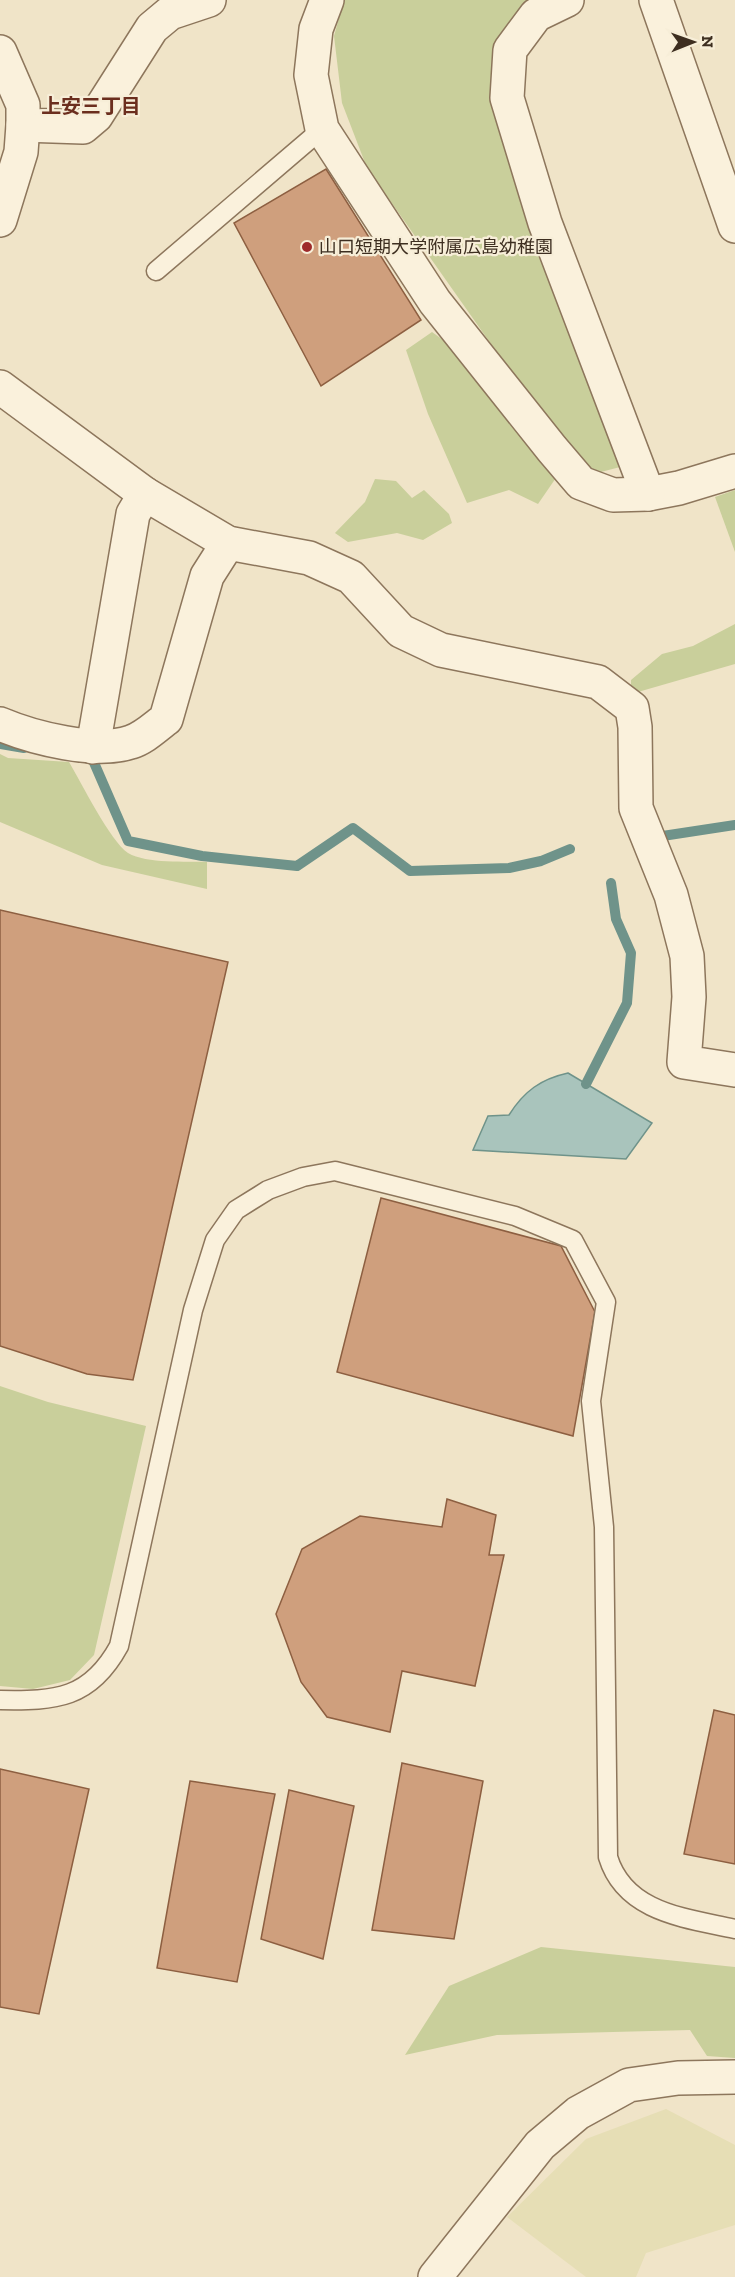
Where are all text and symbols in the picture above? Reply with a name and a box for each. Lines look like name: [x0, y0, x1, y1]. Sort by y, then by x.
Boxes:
north arrow: [663, 12, 723, 72]
text: N: [698, 35, 717, 48]
district label: 上安三丁目: [41, 94, 141, 118]
place label: 山口短期大学附属広島幼稚園: [319, 236, 553, 258]
marker: 山口短期大学附属広島幼稚園: [300, 240, 314, 254]

